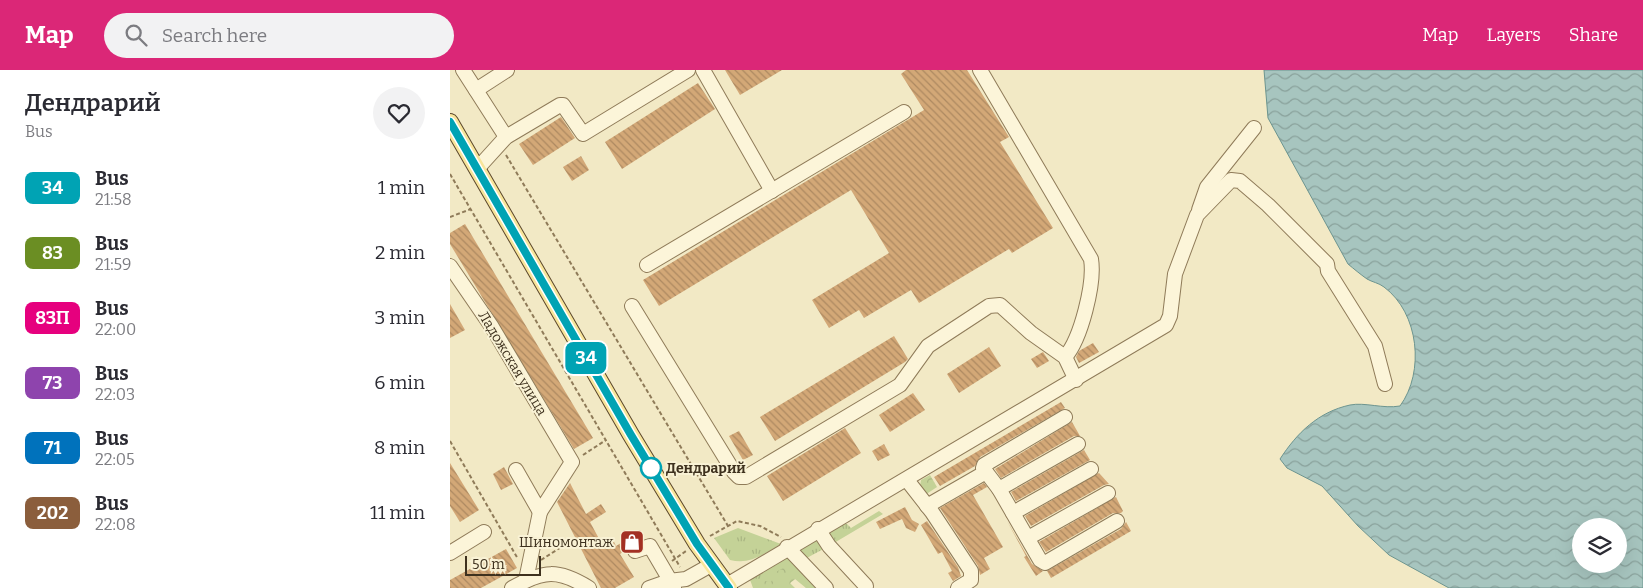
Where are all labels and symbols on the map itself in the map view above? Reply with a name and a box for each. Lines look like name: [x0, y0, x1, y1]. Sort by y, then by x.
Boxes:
street label: Ладожская улица: [475, 308, 551, 419]
line badge: 34: [564, 342, 608, 374]
marker: Дендрарий: [640, 457, 662, 479]
place label: Дендрарий: [666, 460, 746, 477]
shop icon: Шиномонтаж: [619, 529, 645, 555]
place label: Шиномонтаж: [519, 534, 614, 551]
scale bar: [465, 553, 541, 576]

